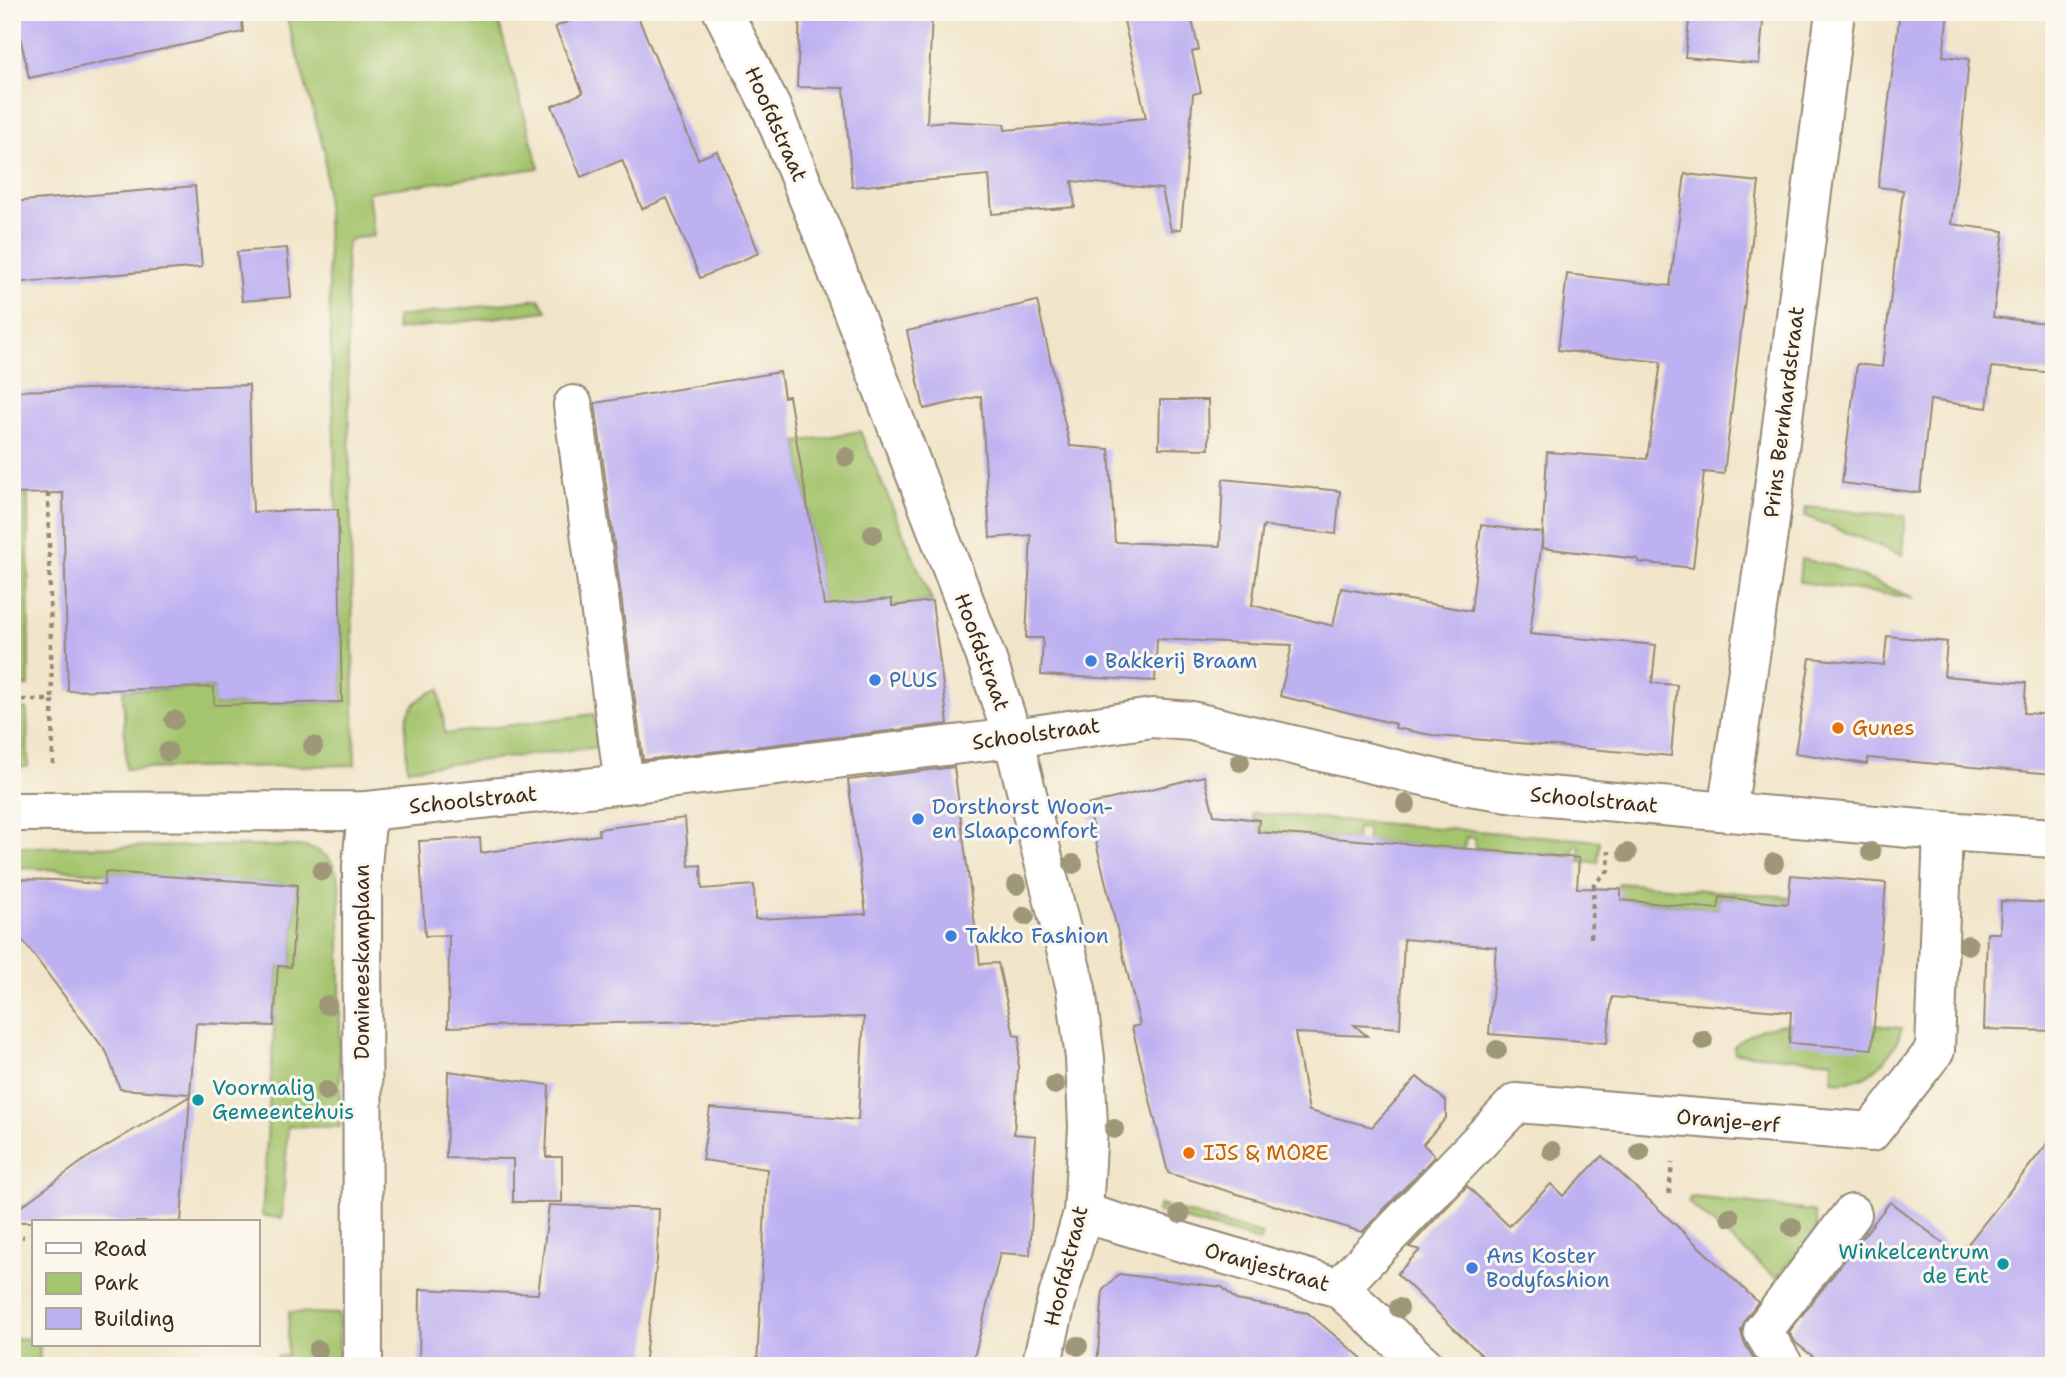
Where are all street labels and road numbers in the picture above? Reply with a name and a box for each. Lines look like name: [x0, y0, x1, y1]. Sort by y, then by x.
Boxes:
street label: Hoofdstraat: [738, 62, 814, 186]
street label: Prins Bernhardstraat: [1757, 305, 1811, 519]
street label: Hoofdstraat: [948, 589, 1016, 715]
street label: Schoolstraat: [970, 711, 1102, 757]
street label: Schoolstraat: [408, 779, 538, 821]
street label: Schoolstraat: [1529, 780, 1659, 820]
street label: Domineeskamplaan: [348, 864, 376, 1060]
street label: Oranje-erf: [1675, 1103, 1781, 1139]
street label: Hoofdstraat: [1038, 1203, 1094, 1329]
street label: Oranjestraat: [1201, 1236, 1333, 1298]

